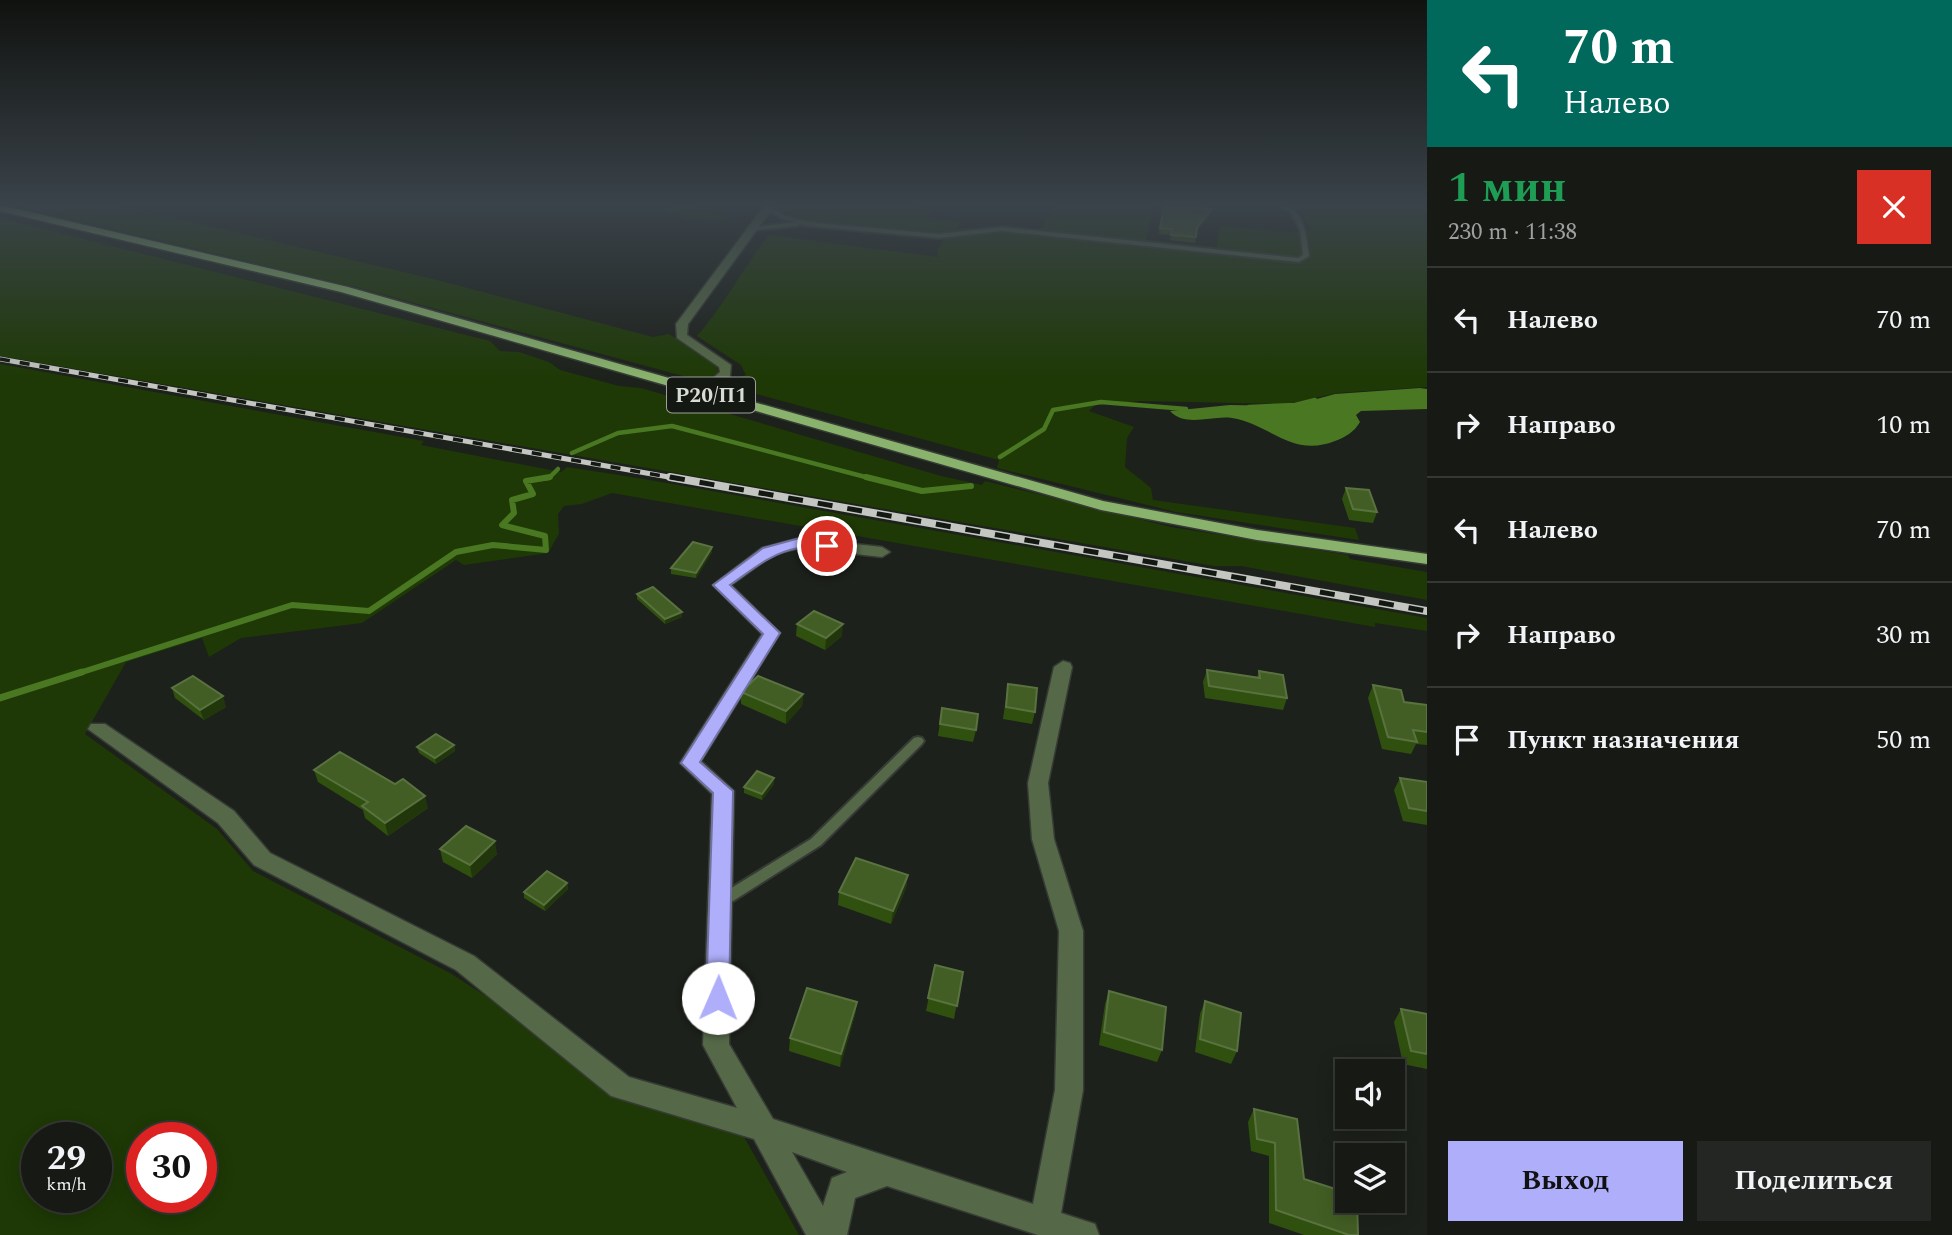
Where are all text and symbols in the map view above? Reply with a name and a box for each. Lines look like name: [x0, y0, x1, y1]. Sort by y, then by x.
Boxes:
text: 70 m: [1563, 11, 1674, 86]
icon: left: [1448, 28, 1539, 119]
text: Налево: [1563, 79, 1671, 128]
text: 1 мин: [1448, 157, 1566, 220]
button: close: [1857, 170, 1931, 244]
text: 230 m · 11:38: [1448, 215, 1577, 250]
text: Налево: [1507, 300, 1598, 340]
text: 70 m: [1876, 300, 1931, 340]
icon: left: [1448, 301, 1486, 339]
road number: Р20/П1: [667, 378, 755, 412]
text: Направо: [1507, 405, 1616, 445]
text: 10 m: [1876, 405, 1931, 445]
icon: right: [1448, 406, 1486, 444]
text: Налево: [1507, 510, 1598, 550]
text: 70 m: [1876, 510, 1931, 550]
icon: left: [1448, 511, 1486, 549]
pin: [797, 516, 857, 576]
icon: arrive: [808, 527, 846, 565]
text: Направо: [1507, 615, 1616, 655]
text: 30 m: [1876, 615, 1931, 655]
icon: right: [1448, 616, 1486, 654]
text: Пункт назначения: [1507, 720, 1740, 760]
text: 50 m: [1876, 720, 1931, 760]
icon: arrive: [1448, 721, 1486, 759]
position arrow: [681, 961, 755, 1035]
map controls: [1335, 1059, 1405, 1213]
button: sound: [1335, 1059, 1405, 1129]
speed limit sign: 30: [126, 1122, 217, 1213]
text: 29: [47, 1132, 86, 1185]
button: Выход: [1448, 1141, 1683, 1221]
button: Поделиться: [1697, 1141, 1931, 1221]
button: layers: [1335, 1143, 1405, 1213]
text: km/h: [46, 1171, 87, 1198]

